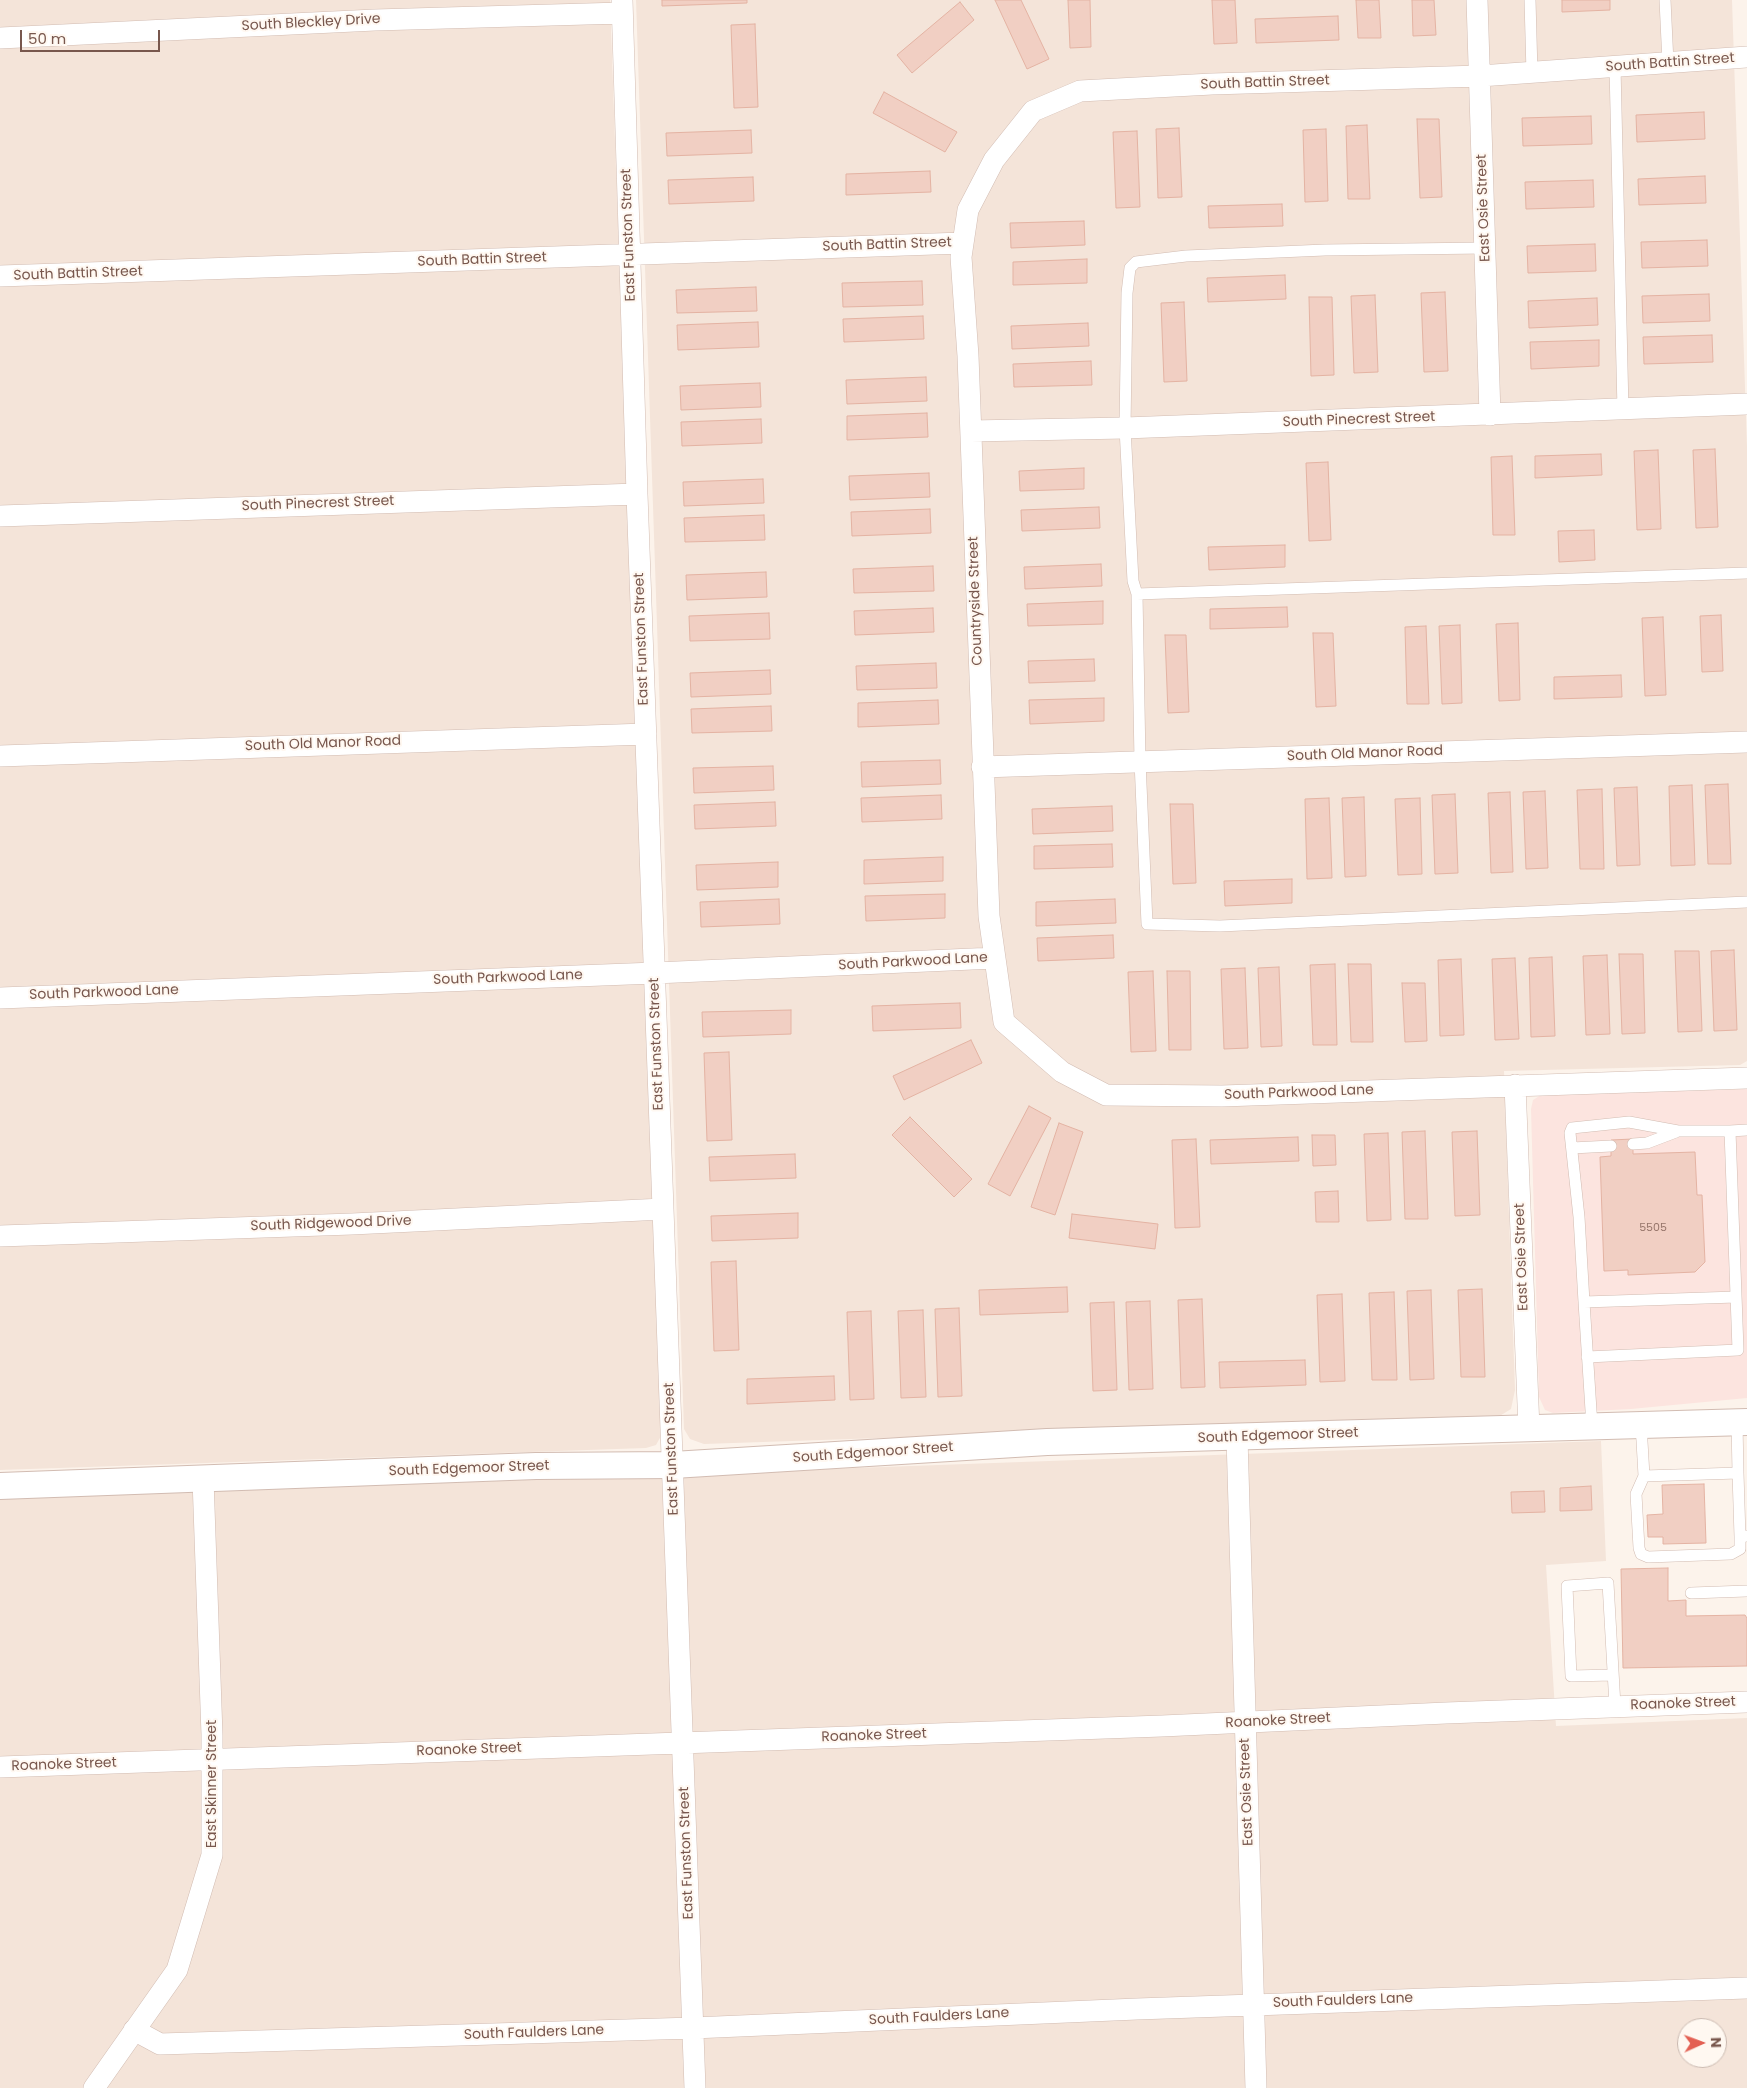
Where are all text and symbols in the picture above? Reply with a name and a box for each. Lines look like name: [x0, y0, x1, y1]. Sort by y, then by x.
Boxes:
street label: South Bleckley Drive: [241, 11, 381, 35]
scale bar: [22, 20, 162, 52]
text: 50 m: [28, 28, 66, 49]
street label: South Battin Street: [1605, 50, 1735, 76]
street label: South Battin Street: [1200, 72, 1330, 94]
street label: East Osie Street: [1474, 154, 1494, 262]
street label: East Funston Street: [618, 168, 640, 302]
street label: South Battin Street: [822, 234, 952, 256]
street label: South Battin Street: [417, 249, 547, 271]
street label: South Battin Street: [13, 263, 143, 285]
street label: South Pinecrest Street: [1282, 409, 1436, 431]
street label: South Pinecrest Street: [241, 493, 395, 515]
street label: Countryside Street: [965, 536, 987, 666]
street label: East Funston Street: [631, 572, 653, 706]
street label: South Old Manor Road: [245, 733, 401, 755]
street label: South Old Manor Road: [1287, 743, 1443, 765]
street label: South Parkwood Lane: [838, 950, 988, 974]
street label: South Parkwood Lane: [433, 967, 583, 989]
street label: East Funston Street: [646, 977, 668, 1111]
street label: South Parkwood Lane: [29, 982, 179, 1004]
street label: South Parkwood Lane: [1224, 1082, 1374, 1104]
street label: East Osie Street: [1512, 1203, 1532, 1311]
street label: South Ridgewood Drive: [250, 1213, 412, 1235]
house number: 5505: [1639, 1221, 1667, 1235]
street label: East Funston Street: [661, 1382, 683, 1516]
street label: South Edgemoor Street: [1197, 1425, 1359, 1447]
street label: South Edgemoor Street: [792, 1439, 954, 1467]
street label: South Edgemoor Street: [388, 1458, 550, 1480]
street label: Roanoke Street: [1630, 1694, 1736, 1714]
street label: Roanoke Street: [1225, 1710, 1331, 1732]
street label: East Skinner Street: [204, 1720, 220, 1848]
street label: Roanoke Street: [821, 1726, 927, 1746]
street label: East Osie Street: [1237, 1738, 1257, 1846]
street label: Roanoke Street: [416, 1740, 522, 1760]
street label: Roanoke Street: [11, 1755, 117, 1775]
street label: East Funston Street: [676, 1786, 698, 1920]
street label: South Faulders Lane: [1273, 1990, 1413, 2012]
street label: South Faulders Lane: [868, 2005, 1010, 2029]
north arrow: [1677, 2018, 1727, 2068]
street label: South Faulders Lane: [464, 2022, 604, 2044]
text: N: [1706, 2037, 1726, 2048]

